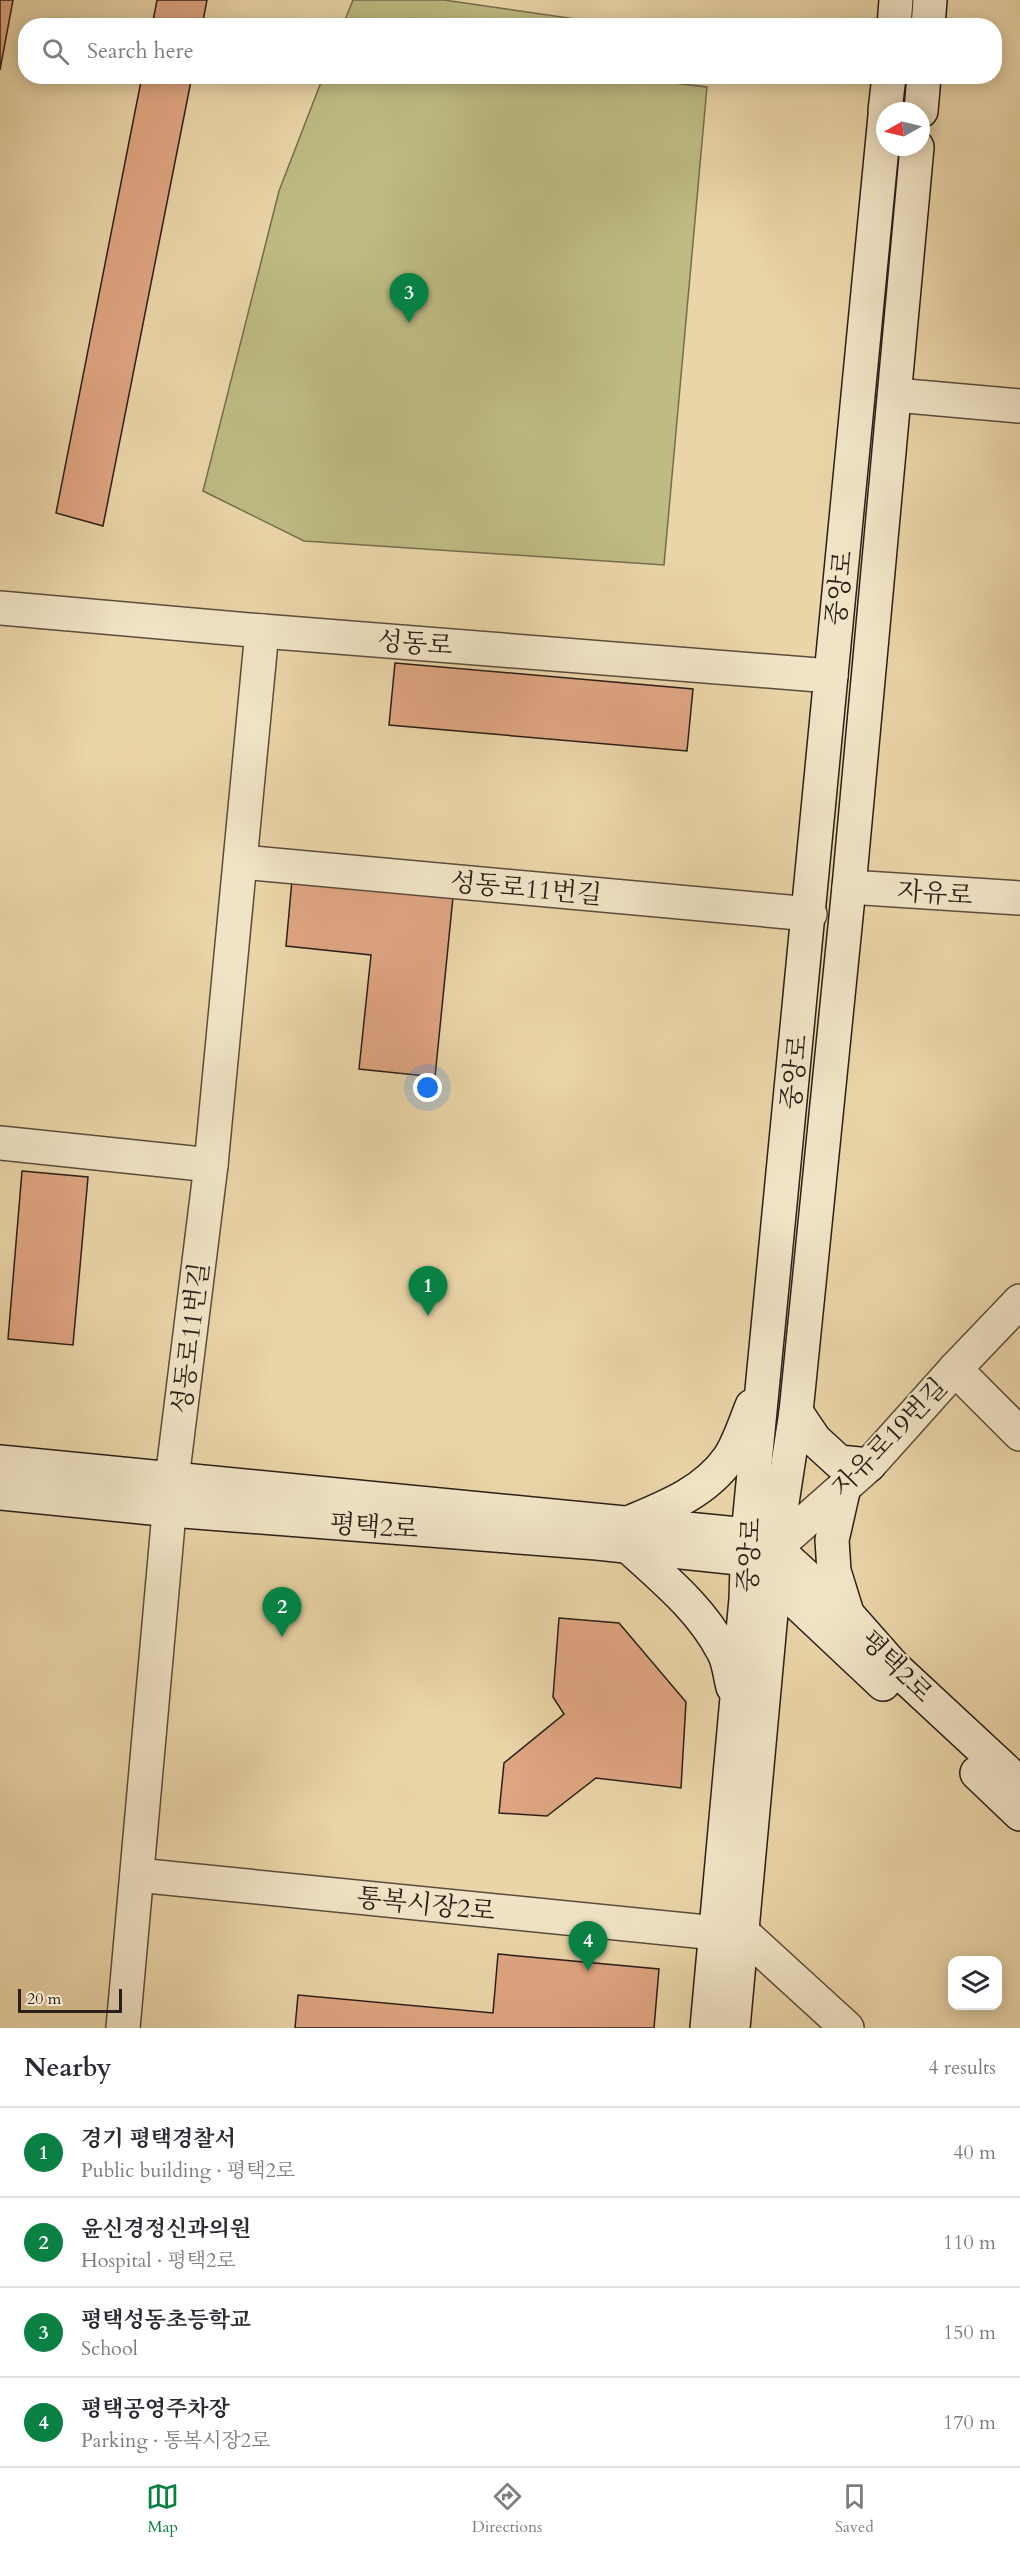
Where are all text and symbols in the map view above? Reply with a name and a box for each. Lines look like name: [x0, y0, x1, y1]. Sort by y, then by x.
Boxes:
search box: [18, 18, 1002, 84]
icon: search: [39, 35, 72, 68]
text: Search here: [87, 36, 194, 66]
north arrow: [876, 102, 930, 156]
pin: 3: [390, 274, 428, 323]
street label: 중앙로: [818, 549, 861, 627]
street label: 성동로: [376, 623, 454, 664]
street label: 성동로11번길: [449, 864, 603, 913]
street label: 자유로: [896, 873, 974, 914]
street label: 중앙로: [773, 1033, 816, 1111]
your location: [413, 1073, 442, 1102]
street label: 성동로11번길: [164, 1260, 217, 1416]
pin: 1: [408, 1266, 448, 1316]
street label: 자유로19번길: [824, 1370, 955, 1504]
street label: 평택2로: [329, 1506, 419, 1547]
street label: 중앙로: [730, 1516, 769, 1594]
pin: 2: [262, 1588, 302, 1637]
street label: 평택2로: [853, 1623, 940, 1710]
street label: 통복시장2로: [355, 1880, 497, 1929]
pin: 4: [568, 1922, 608, 1971]
map controls: [948, 1956, 1002, 2010]
button: layers: [948, 1956, 1002, 2010]
scale bar: [18, 1986, 122, 2014]
text: 20 m: [27, 1988, 61, 2010]
text: Nearby: [24, 2050, 112, 2085]
text: 4 results: [928, 2054, 996, 2081]
text: 경기 평택경찰서: [81, 2124, 236, 2154]
text: 1: [38, 2139, 49, 2166]
text: 40 m: [953, 2139, 996, 2166]
text: Public building · 평택2로: [81, 2157, 295, 2184]
text: 윤신경정신과의원: [81, 2214, 251, 2244]
text: 2: [38, 2229, 49, 2256]
text: 110 m: [943, 2229, 996, 2256]
text: Hospital · 평택2로: [81, 2247, 236, 2274]
text: 평택성동초등학교: [81, 2305, 251, 2335]
text: 3: [38, 2319, 49, 2346]
text: 150 m: [943, 2319, 996, 2346]
text: School: [81, 2335, 138, 2362]
text: 평택공영주차장: [81, 2394, 230, 2424]
text: 4: [38, 2409, 49, 2436]
text: 170 m: [943, 2409, 996, 2436]
text: Parking · 통복시장2로: [81, 2427, 270, 2454]
tab: Map: [146, 2480, 179, 2538]
tab: Directions: [472, 2480, 542, 2538]
tab: Saved: [835, 2480, 874, 2538]

